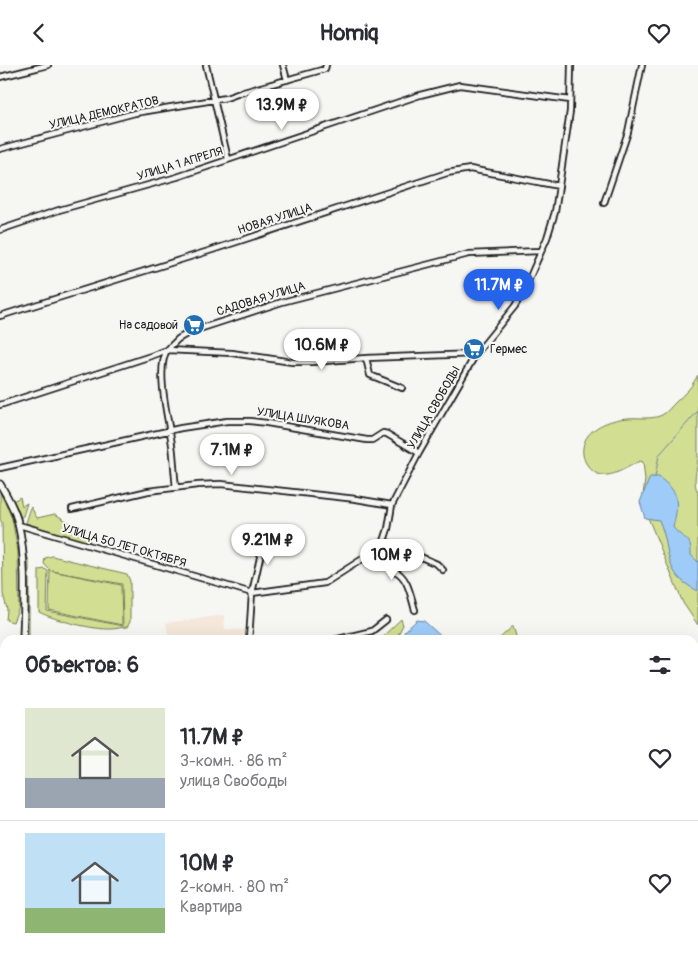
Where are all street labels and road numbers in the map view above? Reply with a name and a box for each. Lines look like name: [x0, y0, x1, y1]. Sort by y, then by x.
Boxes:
street label: УЛИЦА ДЕМОКРАТОВ: [48, 93, 160, 133]
street label: УЛИЦА 1 АПРЕЛЯ: [135, 144, 225, 184]
street label: НОВАЯ УЛИЦА: [236, 200, 314, 238]
street label: САДОВАЯ УЛИЦА: [215, 278, 307, 320]
street label: УЛИЦА СВОБОДЫ: [404, 364, 464, 452]
street label: УЛИЦА ШУЯКОВА: [256, 404, 351, 434]
street label: УЛИЦА 50 ЛЕТ ОКТЯБРЯ: [60, 521, 188, 571]

